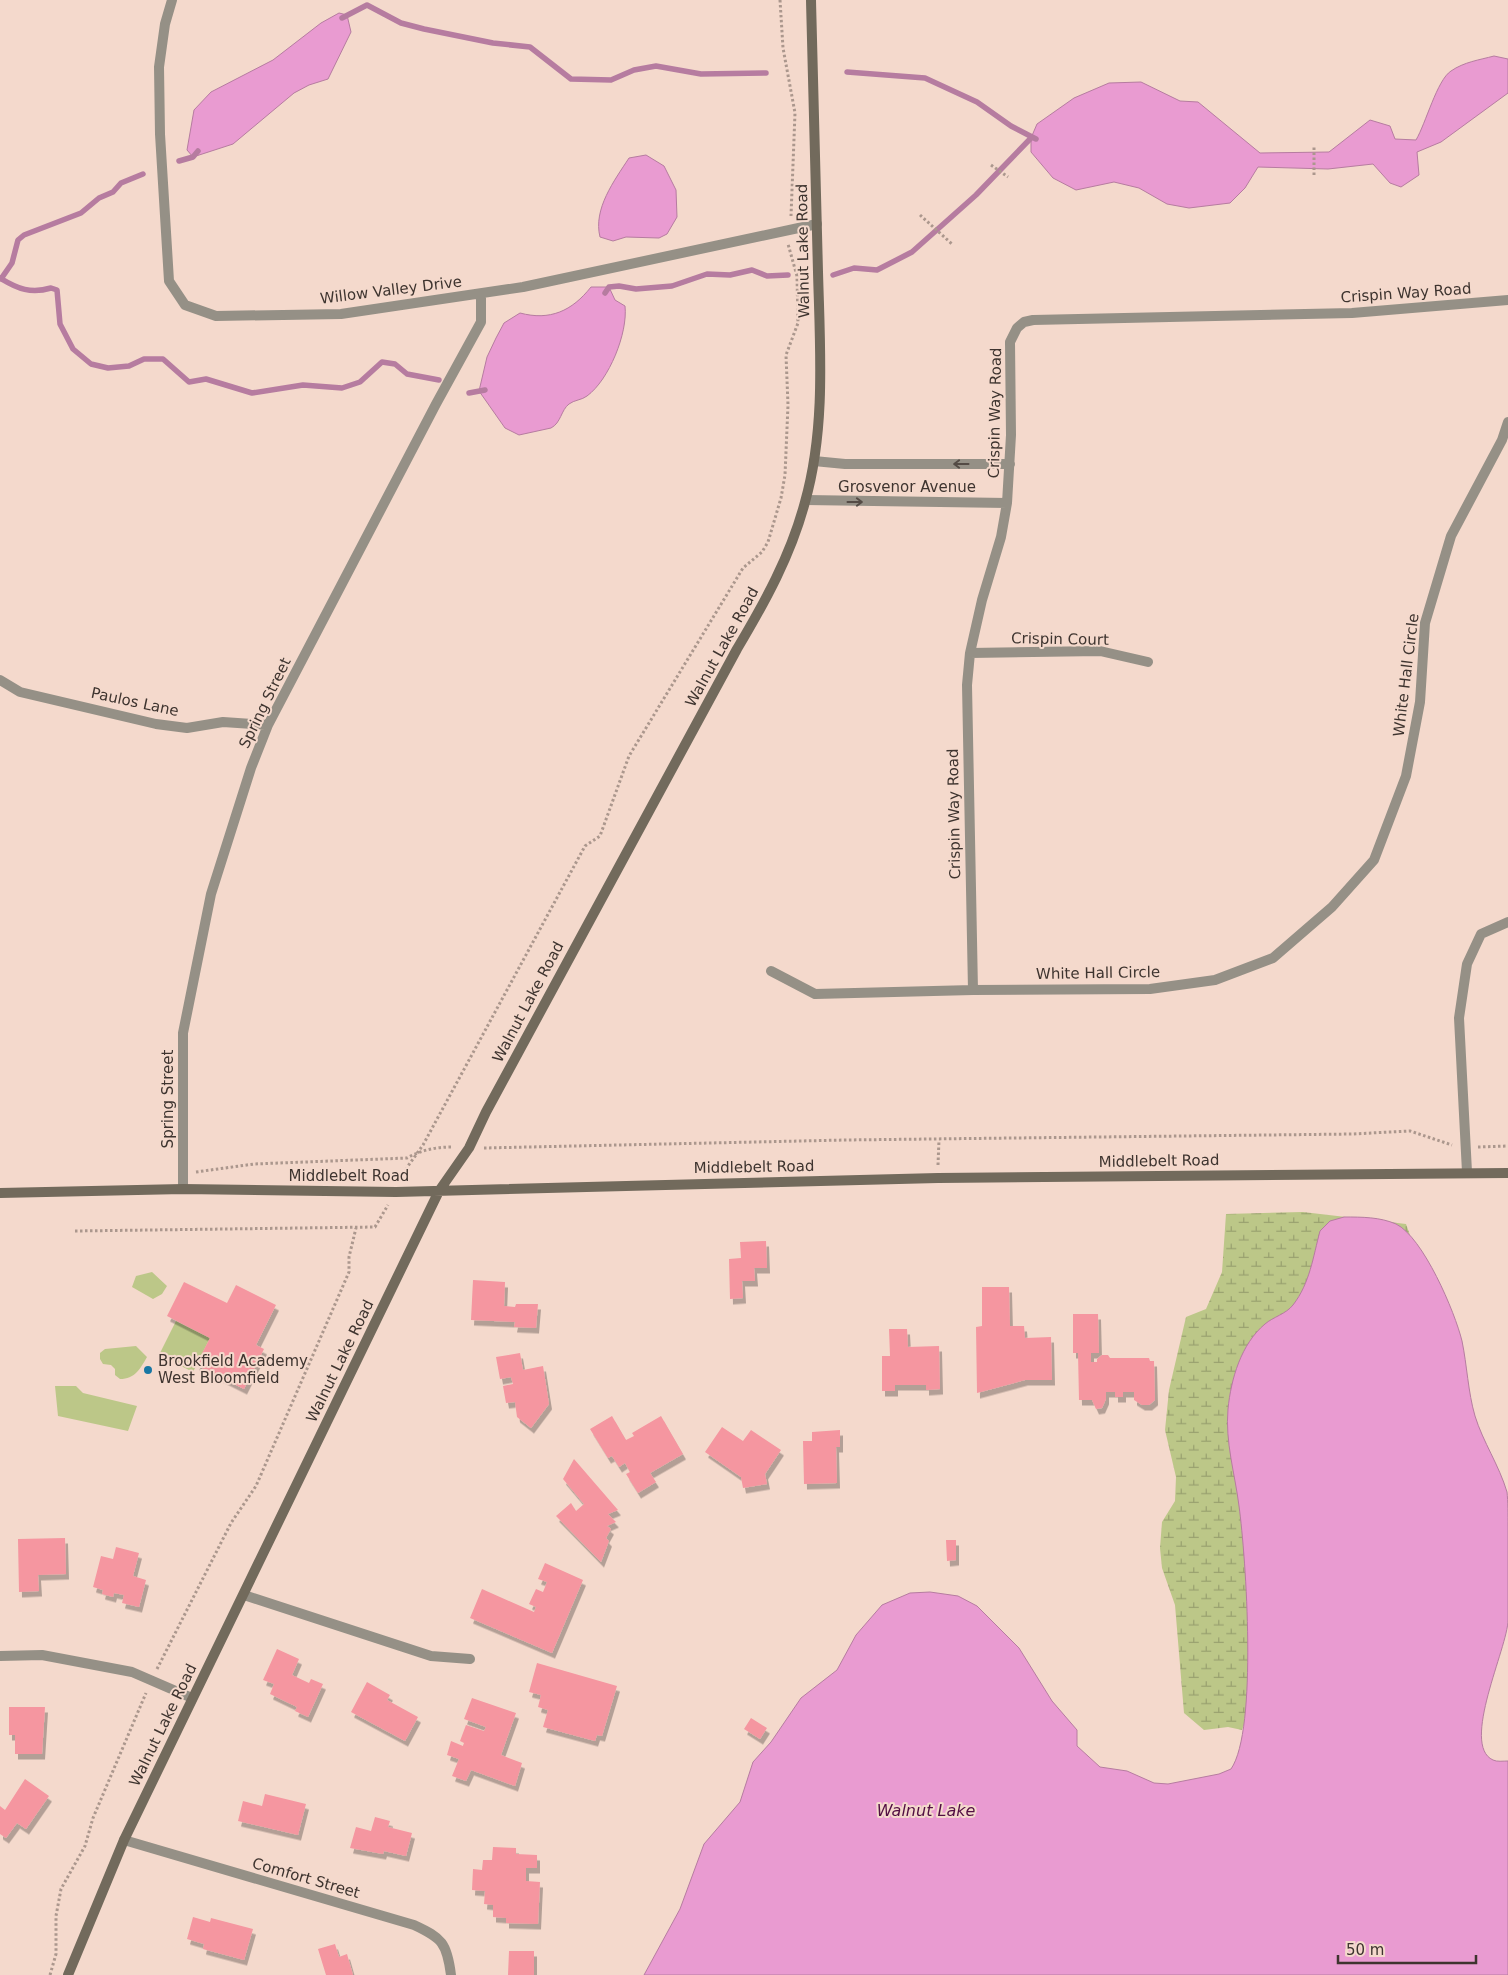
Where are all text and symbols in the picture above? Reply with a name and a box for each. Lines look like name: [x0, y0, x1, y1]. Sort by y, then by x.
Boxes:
street label: Walnut Lake Road: [793, 184, 813, 318]
street label: Willow Valley Drive: [319, 272, 463, 308]
street label: Crispin Way Road: [1340, 279, 1472, 307]
street label: Crispin Way Road: [985, 347, 1005, 479]
one-way arrow: [954, 459, 970, 469]
street label: Grosvenor Avenue: [838, 478, 976, 496]
one-way arrow: [846, 497, 862, 507]
street label: Walnut Lake Road: [682, 584, 762, 710]
street label: White Hall Circle: [1390, 612, 1422, 738]
street label: Crispin Court: [1011, 629, 1109, 649]
street label: Spring Street: [235, 655, 295, 751]
street label: Paulos Lane: [89, 684, 181, 720]
street label: Crispin Way Road: [944, 748, 964, 880]
street label: Walnut Lake Road: [489, 939, 567, 1065]
street label: White Hall Circle: [1036, 963, 1160, 983]
street label: Spring Street: [159, 1050, 177, 1148]
street label: Middlebelt Road: [1098, 1151, 1220, 1171]
street label: Middlebelt Road: [693, 1157, 815, 1177]
street label: Middlebelt Road: [289, 1167, 409, 1185]
street label: Walnut Lake Road: [302, 1297, 378, 1425]
place label: Brookfield Academy West Bloomfield: [158, 1352, 308, 1387]
marker: Brookfield Academy West Bloomfield: [142, 1364, 154, 1376]
street label: Walnut Lake Road: [125, 1661, 201, 1789]
water label: Walnut Lake: [877, 1801, 975, 1820]
street label: Comfort Street: [250, 1854, 362, 1902]
scale bar: [1338, 1932, 1476, 1964]
text: 50 m: [1346, 1941, 1384, 1959]

